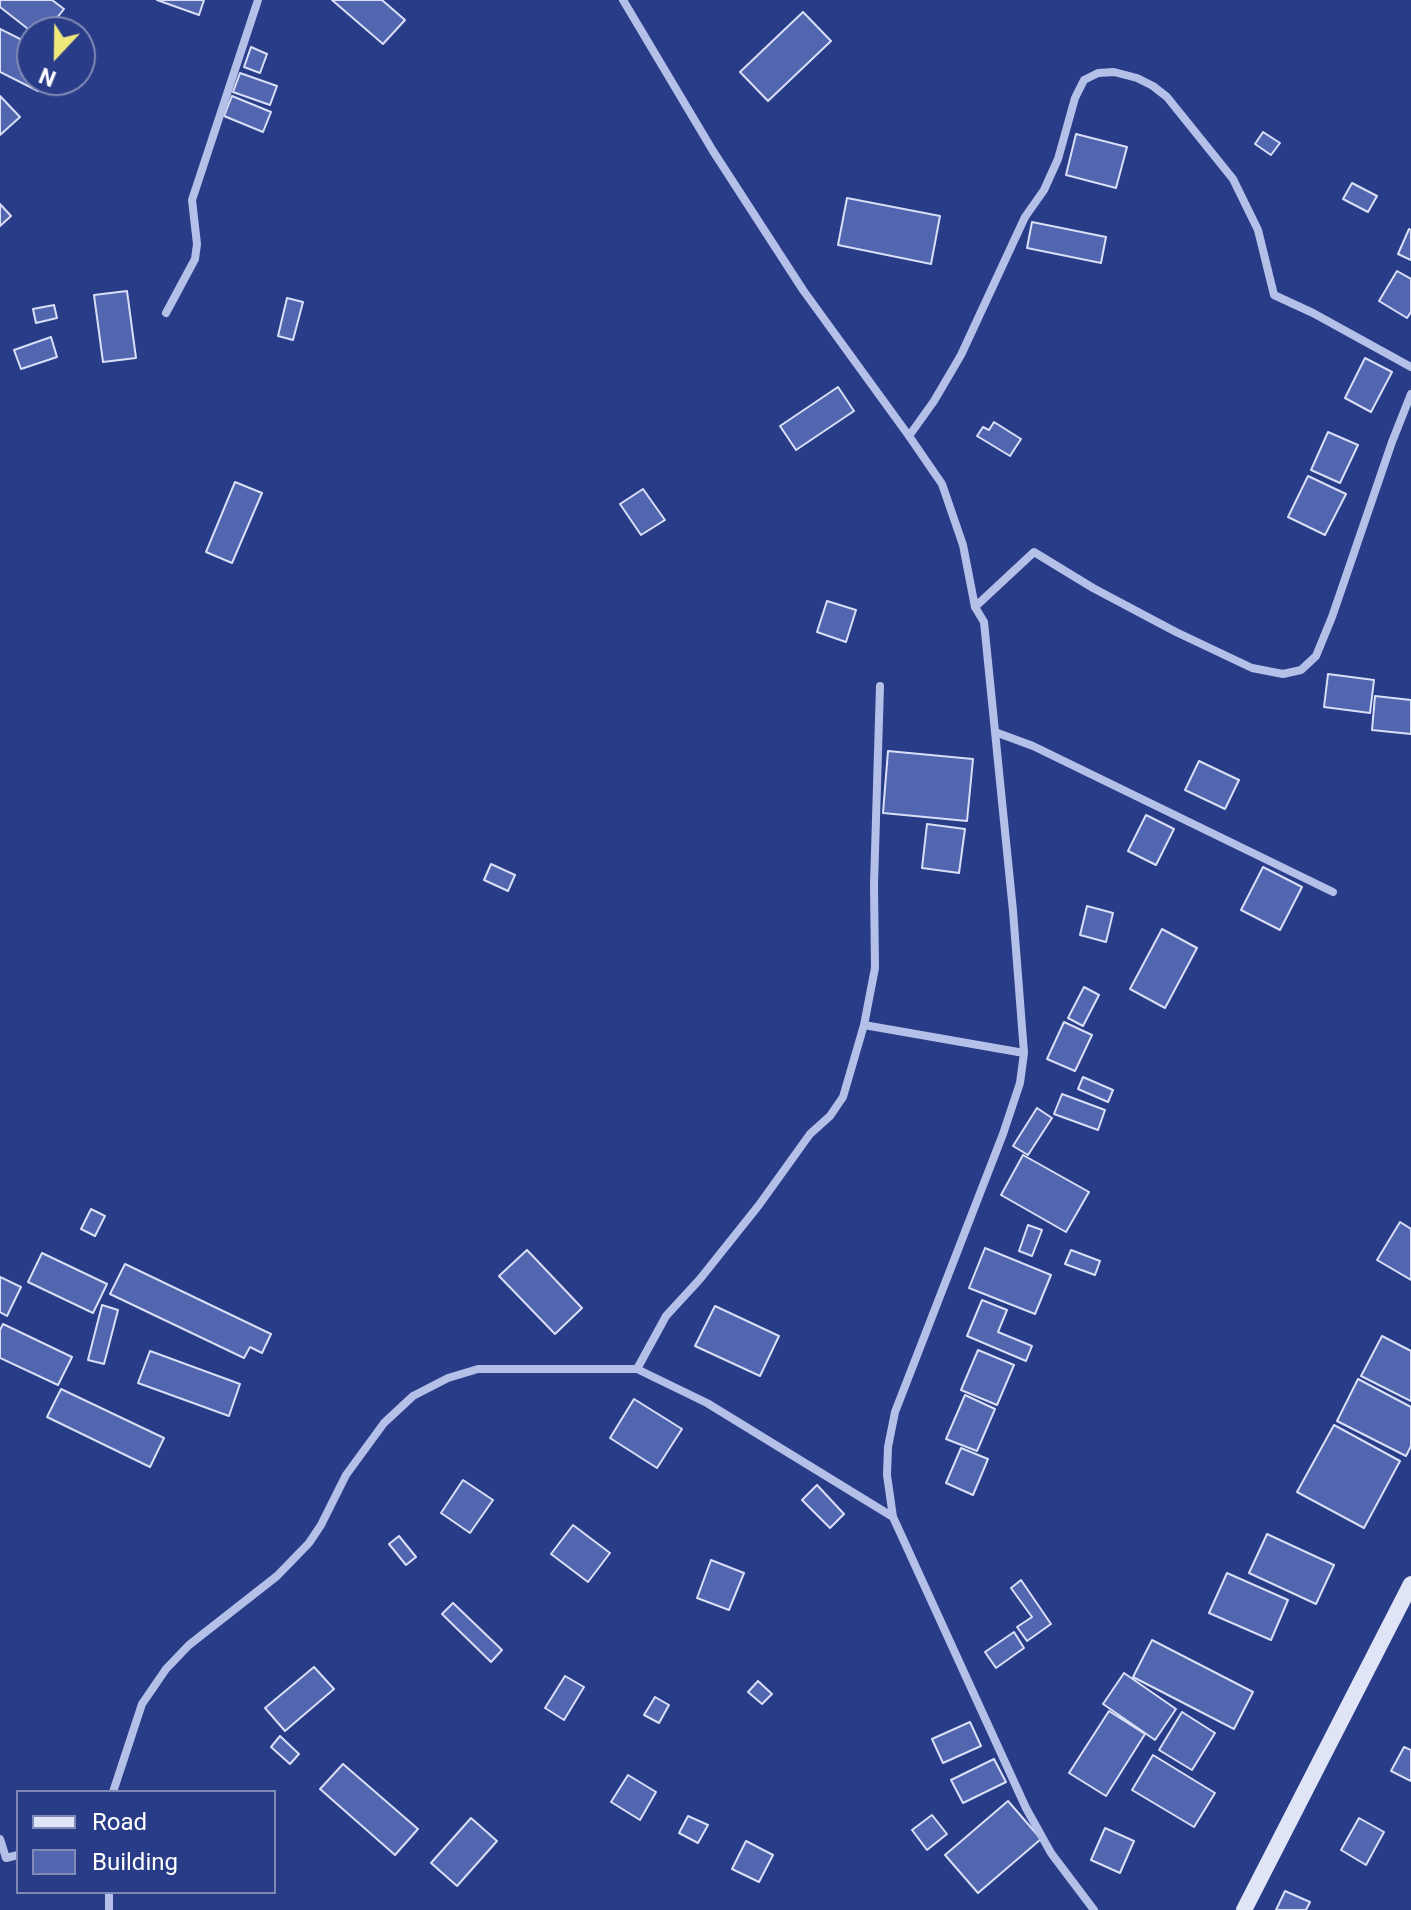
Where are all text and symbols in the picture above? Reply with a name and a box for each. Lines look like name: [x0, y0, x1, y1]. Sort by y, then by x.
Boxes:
north arrow: [16, 16, 96, 96]
text: N: [36, 62, 59, 91]
legend: [16, 1790, 276, 1894]
text: Road: [92, 1808, 147, 1836]
text: Building: [92, 1848, 178, 1876]

